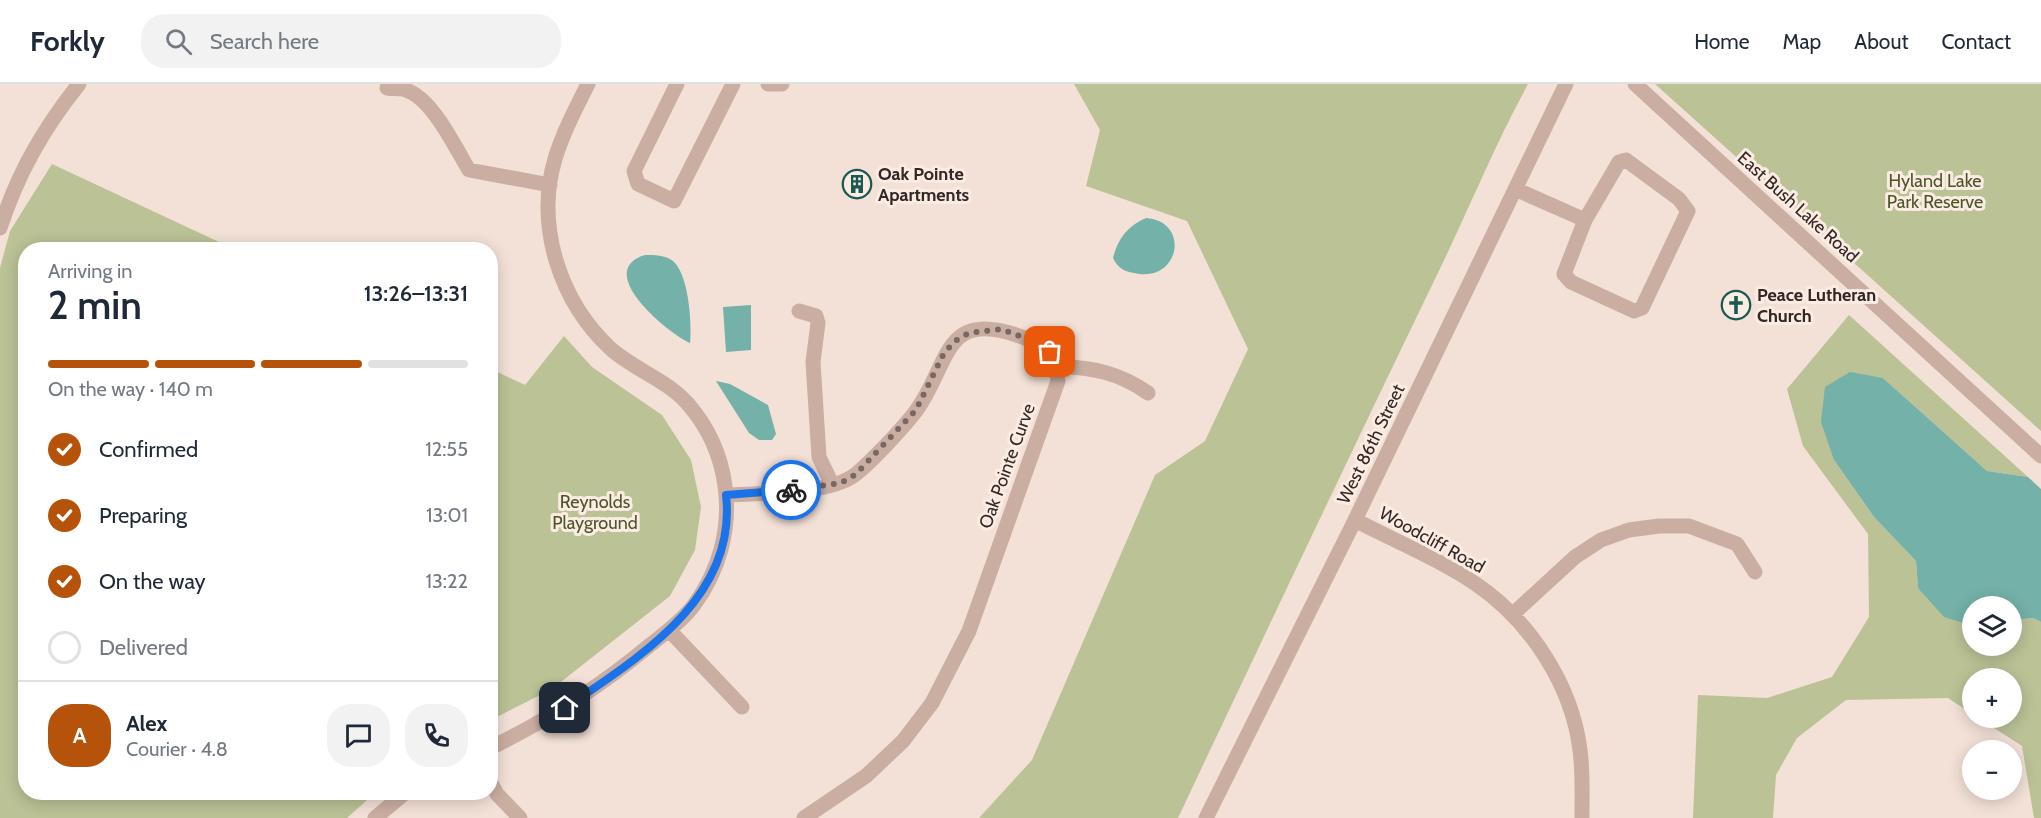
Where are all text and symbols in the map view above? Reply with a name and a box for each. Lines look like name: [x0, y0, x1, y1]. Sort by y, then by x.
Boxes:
search box: [141, 14, 561, 68]
text: Forkly: [30, 24, 105, 58]
icon: search: [162, 25, 195, 58]
text: Search here: [210, 28, 319, 55]
text: Home: [1694, 29, 1750, 54]
text: Map: [1783, 29, 1821, 54]
text: About: [1854, 29, 1908, 54]
text: Contact: [1941, 29, 2011, 54]
street label: East Bush Lake Road: [1733, 147, 1863, 267]
place label: Oak Pointe Apartments: [878, 163, 970, 206]
building icon: Oak Pointe Apartments: [841, 168, 873, 200]
park label: Hyland Lake Park Reserve: [1887, 170, 1983, 213]
text: Arriving in: [48, 259, 132, 283]
text: 13:26–13:31: [364, 280, 468, 307]
text: 2 min: [48, 281, 142, 329]
place label: Peace Lutheran Church: [1757, 284, 1876, 327]
church icon: Peace Lutheran Church: [1720, 289, 1752, 321]
pin: [1024, 326, 1075, 377]
icon: bag: [1033, 335, 1066, 368]
text: On the way · 140 m: [48, 377, 213, 401]
street label: West 86th Street: [1333, 381, 1409, 507]
street label: Oak Pointe Curve: [974, 401, 1040, 531]
icon: check: [48, 433, 81, 466]
text: Confirmed: [99, 436, 198, 463]
text: 12:55: [425, 437, 468, 461]
courier: [761, 460, 821, 520]
icon: bike: [775, 474, 808, 507]
park label: Reynolds Playground: [552, 491, 638, 534]
icon: check: [48, 499, 81, 532]
text: Preparing: [99, 502, 187, 529]
street label: Woodcliff Road: [1375, 502, 1489, 578]
text: 13:01: [426, 503, 468, 527]
icon: check: [48, 565, 81, 598]
text: On the way: [99, 568, 206, 595]
text: 13:22: [426, 569, 468, 593]
map controls: [1962, 596, 2022, 800]
button: layers: [1962, 596, 2022, 656]
text: Delivered: [99, 634, 188, 661]
button: +: [1962, 668, 2022, 728]
pin: [539, 682, 590, 733]
icon: home: [548, 691, 581, 724]
button: chat: [327, 704, 390, 767]
button: phone: [405, 704, 468, 767]
text: Alex: [126, 710, 167, 737]
text: A: [73, 722, 86, 749]
text: Courier · 4.8: [126, 737, 228, 761]
button: −: [1962, 740, 2022, 800]

